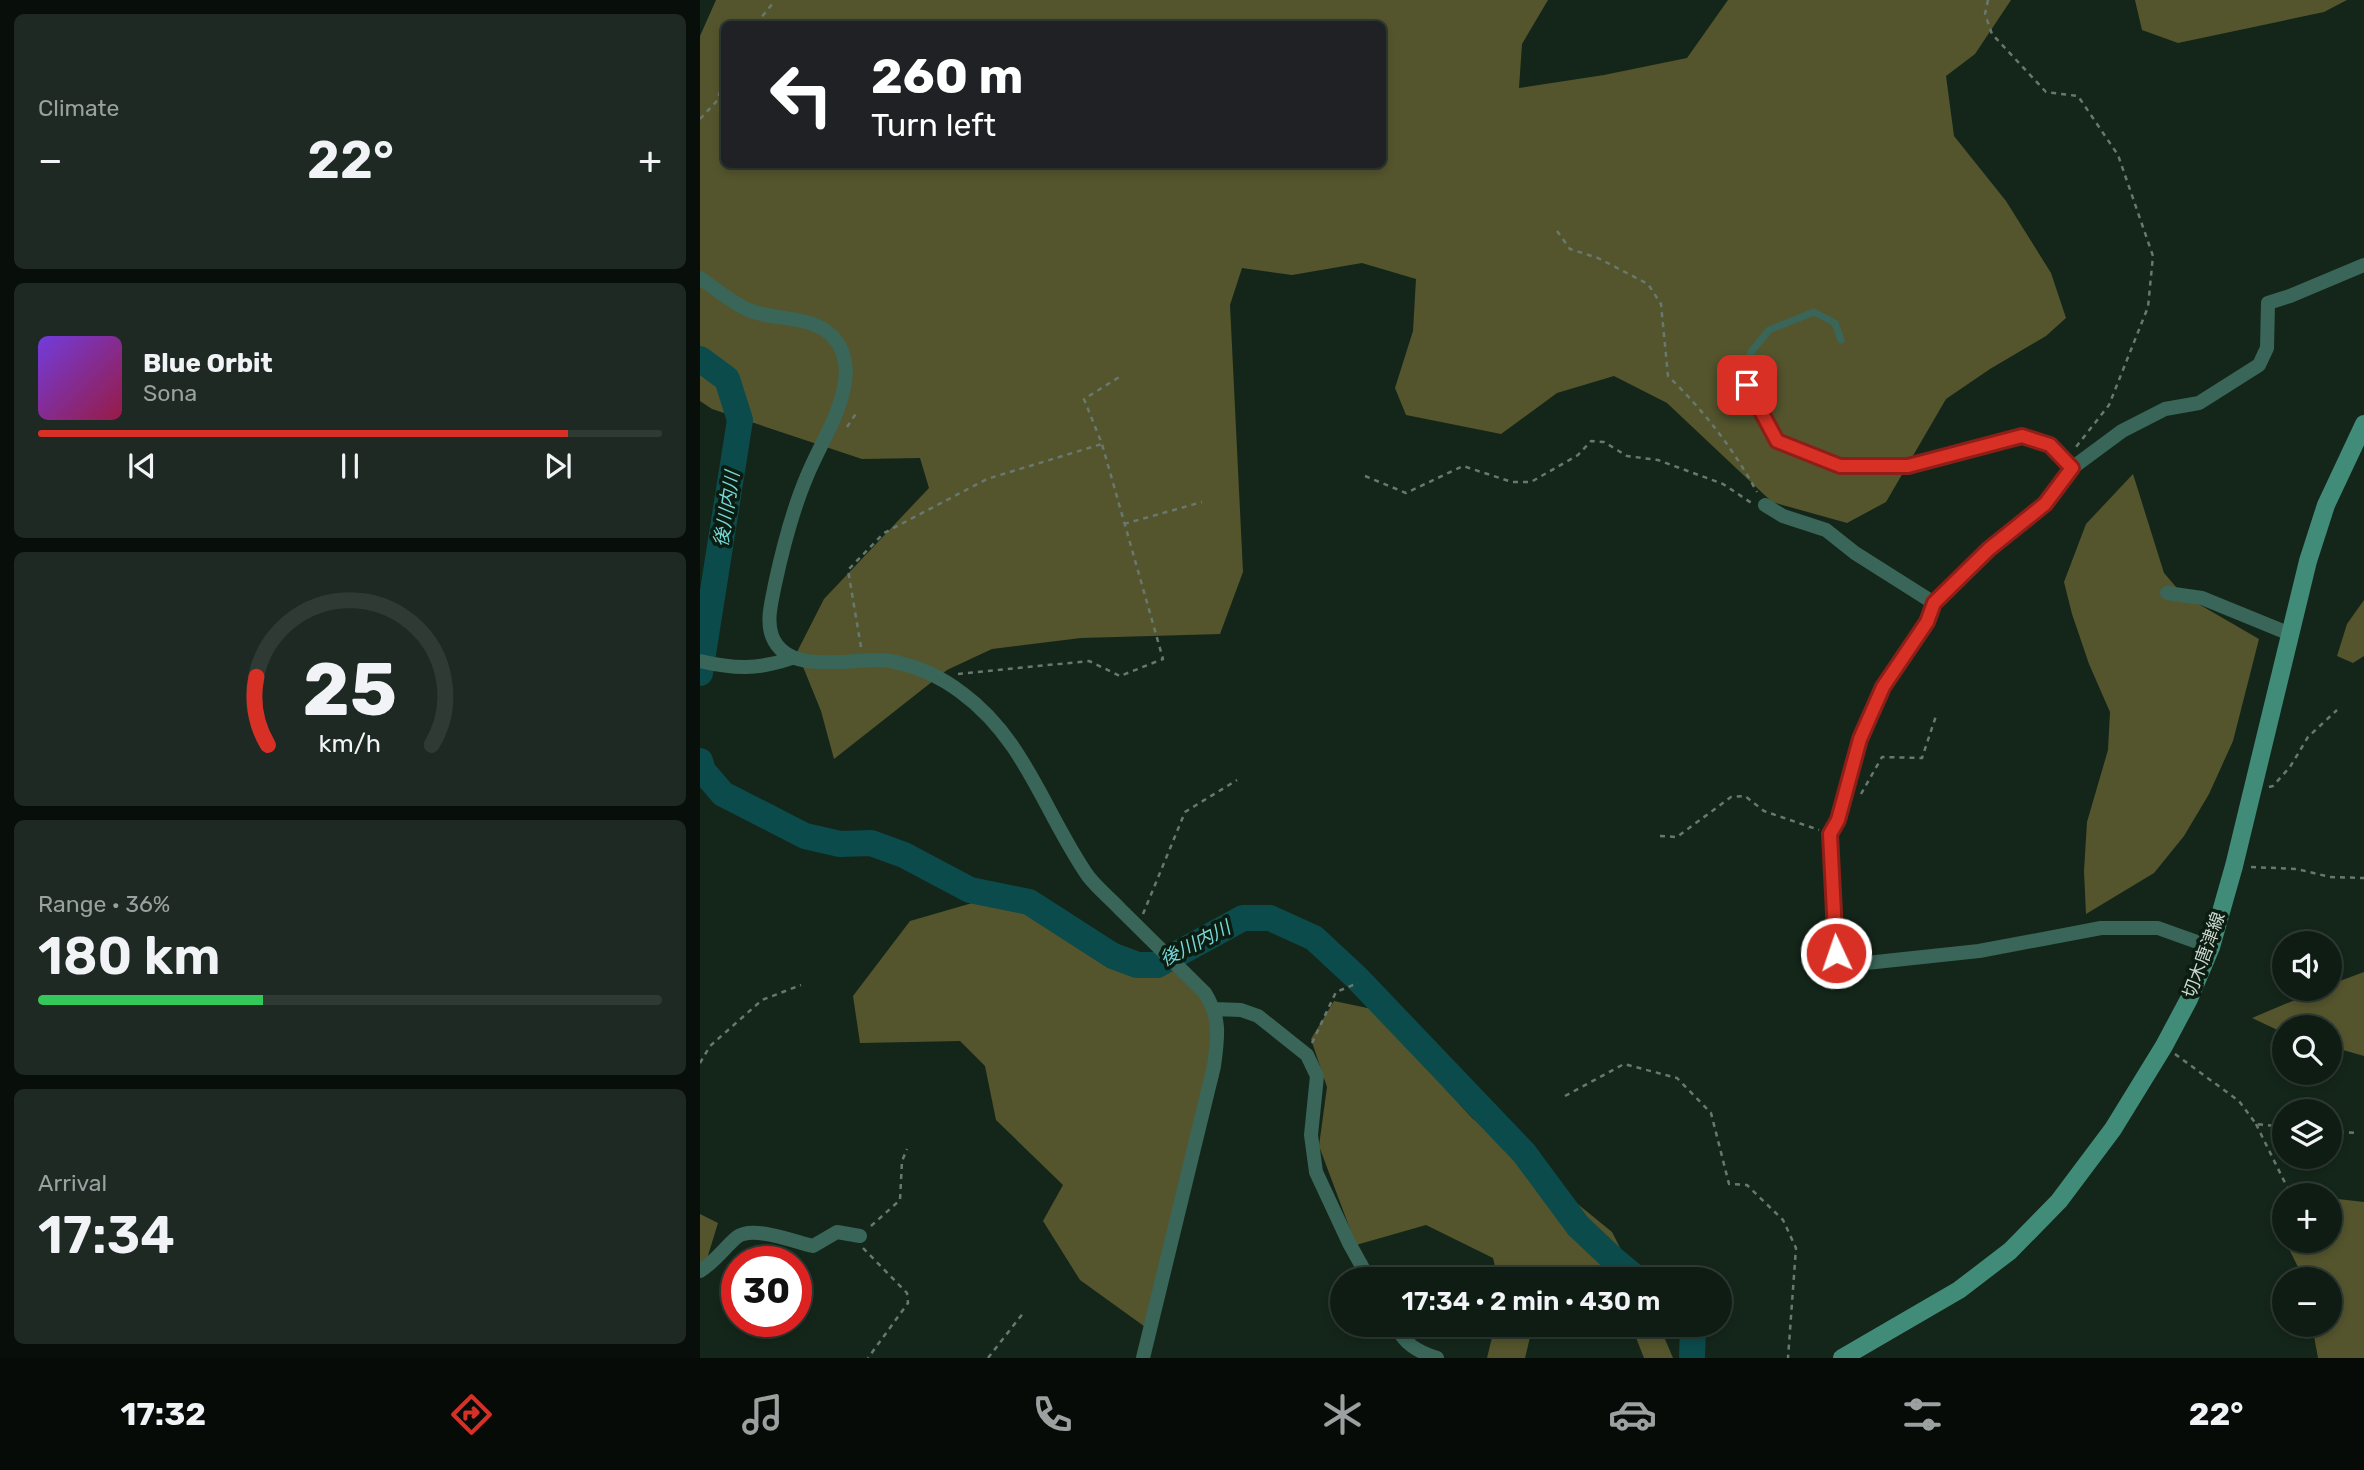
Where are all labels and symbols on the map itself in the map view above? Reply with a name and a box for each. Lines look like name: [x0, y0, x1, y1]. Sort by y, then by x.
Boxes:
pin: [1717, 355, 1777, 415]
water label: 後川内川: [709, 468, 744, 548]
street label: 切木唐津線: [2178, 909, 2230, 1001]
water label: 後川内川: [1156, 915, 1236, 971]
position arrow: [1799, 916, 1873, 990]
speed limit sign: 30: [721, 1246, 812, 1337]

